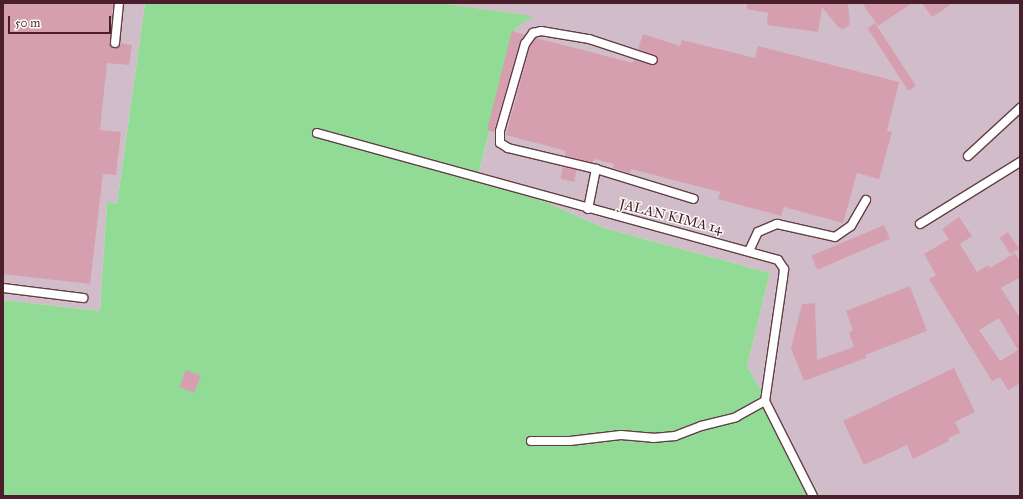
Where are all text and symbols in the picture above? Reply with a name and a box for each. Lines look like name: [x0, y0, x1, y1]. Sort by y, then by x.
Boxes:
scale bar: [10, 8, 113, 34]
text: 50 m: [15, 16, 40, 30]
street label: JALAN KIMA 14: [617, 196, 725, 238]

